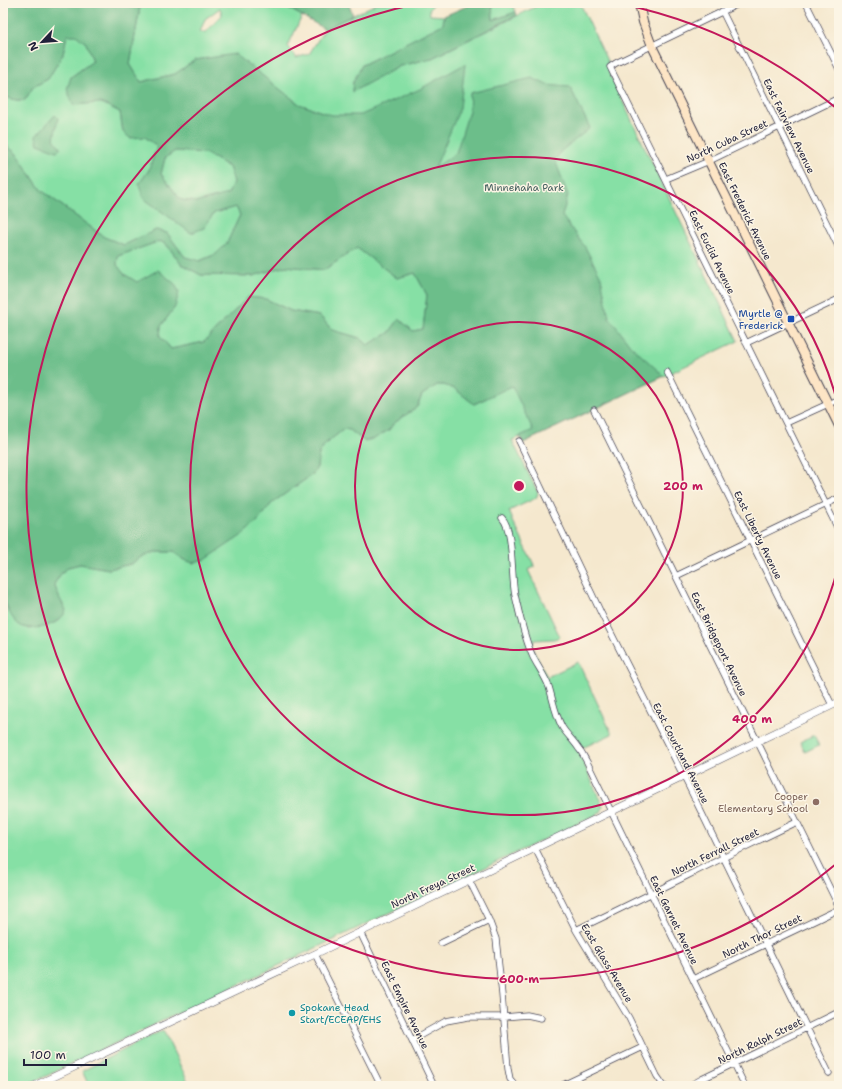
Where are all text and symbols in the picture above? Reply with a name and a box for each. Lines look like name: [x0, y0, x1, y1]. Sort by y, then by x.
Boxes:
north arrow: [22, 22, 62, 62]
text: N: [25, 39, 42, 53]
street label: East Fairview Avenue: [760, 76, 818, 176]
street label: North Cuba Street: [684, 116, 770, 166]
street label: East Frederick Avenue: [716, 160, 775, 263]
park label: Minnehaha Park: [484, 181, 564, 194]
street label: East Euclid Avenue: [686, 208, 738, 296]
place label: Myrtle @ Frederick: [739, 307, 783, 332]
marker: Myrtle @ Frederick: [786, 314, 796, 324]
text: 200 m: [663, 478, 703, 494]
centre of rings: [512, 479, 526, 493]
street label: East Liberty Avenue: [731, 489, 785, 582]
street label: East Bridgeport Avenue: [688, 590, 750, 699]
street label: East Courtland Avenue: [650, 700, 712, 806]
text: 400 m: [732, 711, 772, 727]
place label: Cooper Elementary School: [718, 790, 808, 815]
marker: Cooper Elementary School: [811, 797, 821, 807]
street label: North Ferrall Street: [669, 825, 761, 879]
street label: North Freya Street: [389, 861, 477, 911]
street label: East Garnet Avenue: [647, 873, 701, 967]
street label: North Thor Street: [720, 911, 804, 961]
street label: East Glass Avenue: [578, 921, 636, 1005]
street label: East Empire Avenue: [378, 959, 432, 1051]
text: 600 m: [499, 971, 539, 987]
place label: Spokane Head Start/ECEAP/EHS: [300, 1001, 382, 1026]
marker: Spokane Head Start/ECEAP/EHS: [287, 1008, 297, 1018]
street label: North Ralph Street: [716, 1015, 804, 1067]
scale bar: [24, 1041, 106, 1067]
text: 100 m: [30, 1047, 66, 1063]

